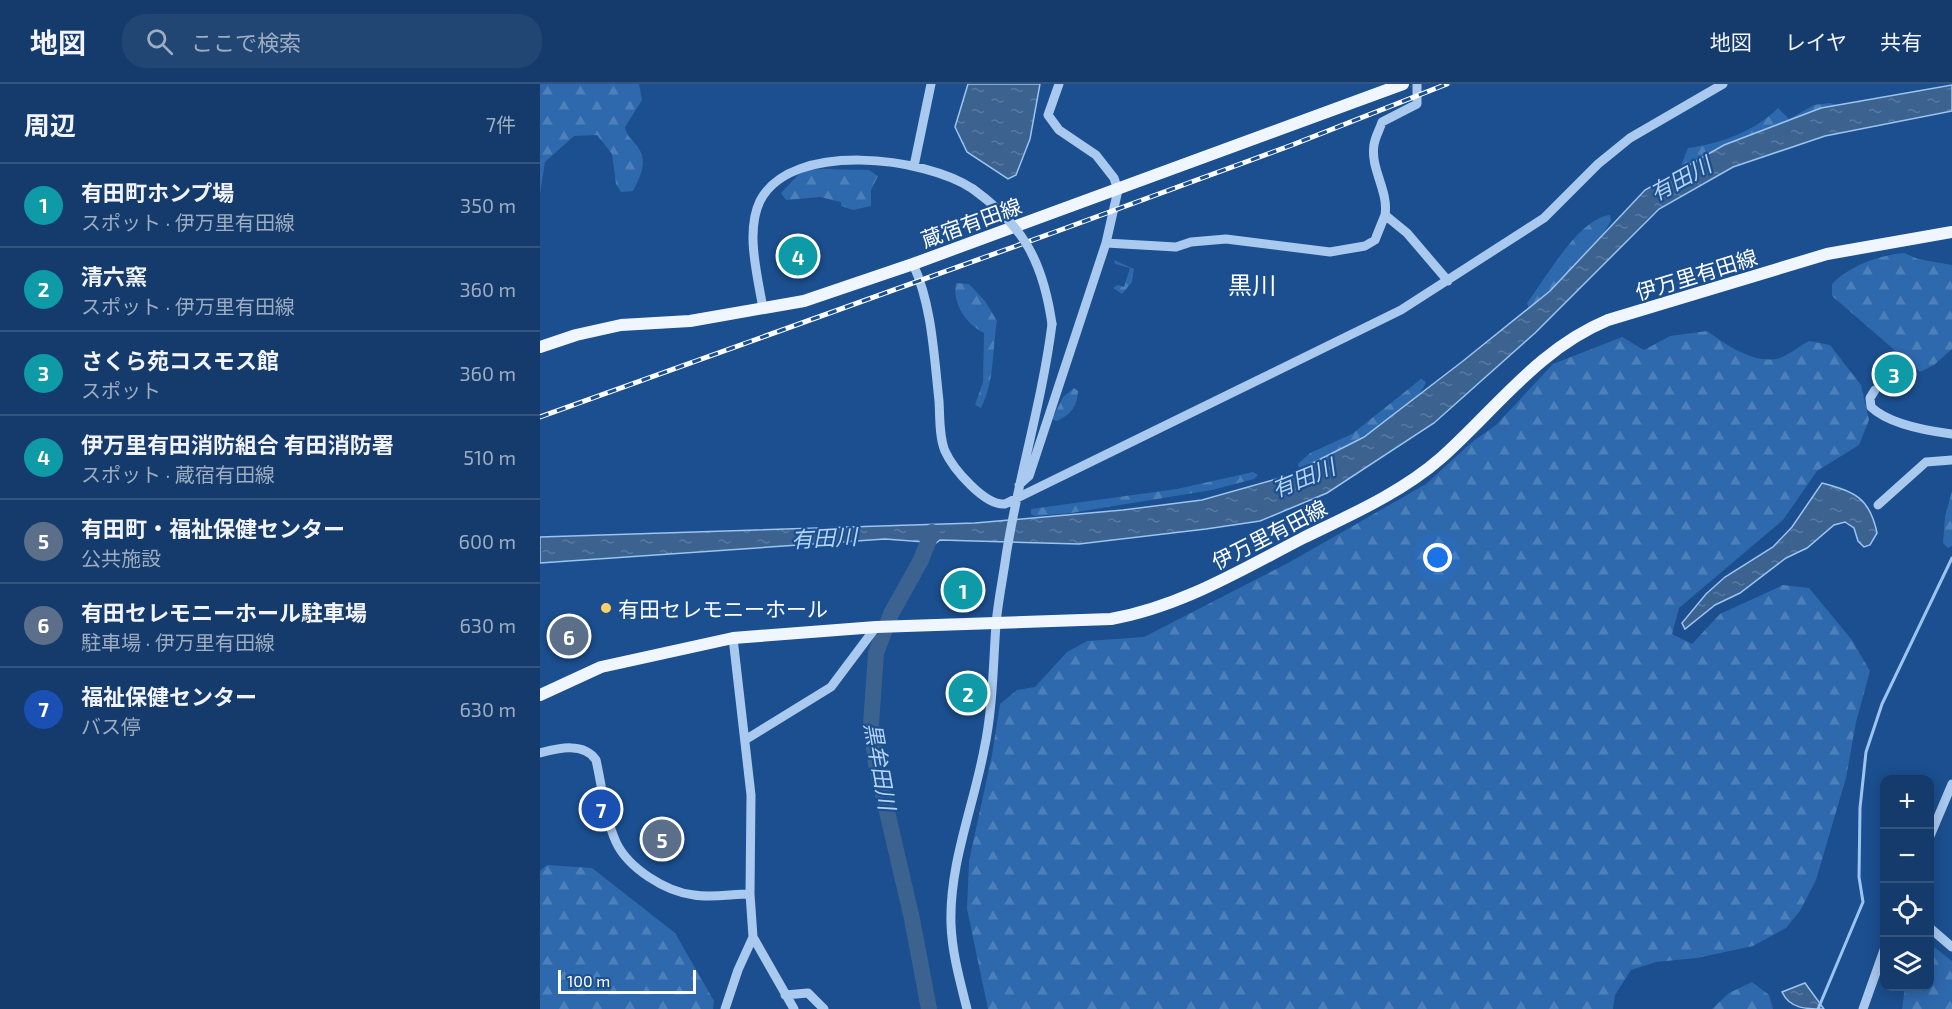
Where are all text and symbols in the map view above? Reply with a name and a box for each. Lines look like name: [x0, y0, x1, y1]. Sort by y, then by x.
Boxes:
search box: [122, 14, 542, 68]
text: 地図: [30, 25, 86, 59]
icon: search: [143, 25, 176, 58]
text: ここで検索: [191, 29, 301, 55]
text: 地図: [1710, 29, 1752, 54]
text: レイヤ: [1785, 29, 1847, 54]
text: 共有: [1880, 29, 1922, 54]
text: 周辺: [24, 109, 76, 140]
text: 7件: [486, 112, 516, 136]
water label: 有田川: [1645, 150, 1717, 205]
text: 有田町ホンプ場: [81, 179, 234, 205]
street label: 蔵宿有田線: [917, 192, 1025, 252]
text: 1: [39, 193, 48, 217]
text: 350 m: [460, 193, 516, 217]
text: スポット · 伊万里有田線: [81, 210, 295, 234]
pin: 4: [778, 234, 818, 279]
street label: 伊万里有田線: [1632, 244, 1760, 304]
text: 清六窯: [81, 263, 147, 289]
district label: 黒川: [1228, 270, 1276, 299]
text: 2: [38, 277, 49, 301]
text: 360 m: [459, 277, 516, 301]
text: スポット · 伊万里有田線: [81, 294, 295, 318]
text: さくら苑コスモス館: [81, 347, 279, 373]
pin: 3: [1874, 352, 1914, 396]
text: 3: [38, 361, 49, 385]
text: 360 m: [459, 361, 516, 385]
text: スポット: [81, 378, 161, 402]
text: 伊万里有田消防組合 有田消防署: [81, 431, 394, 457]
text: 4: [37, 445, 50, 469]
text: 510 m: [463, 445, 516, 469]
water label: 有田川: [1268, 452, 1340, 501]
text: スポット · 蔵宿有田線: [81, 462, 275, 486]
street label: 伊万里有田線: [1207, 494, 1331, 574]
text: 有田町・福祉保健センター: [81, 515, 345, 541]
water label: 有田川: [790, 522, 860, 552]
text: 5: [38, 529, 49, 553]
text: 600 m: [458, 529, 516, 553]
your location: [1423, 543, 1452, 572]
text: 公共施設: [81, 546, 161, 570]
pin: 1: [944, 568, 982, 612]
place label: 有田セレモニーホール: [618, 596, 828, 621]
text: 有田セレモニーホール駐車場: [81, 599, 367, 625]
marker: 有田セレモニーホール: [599, 601, 613, 615]
text: 6: [38, 613, 49, 637]
text: 630 m: [459, 613, 516, 637]
pin: 6: [549, 614, 588, 658]
text: 駐車場 · 伊万里有田線: [81, 630, 275, 654]
pin: 2: [948, 670, 988, 716]
text: 福祉保健センター: [81, 683, 257, 709]
text: 7: [38, 697, 49, 721]
text: 630 m: [459, 697, 516, 721]
text: バス停: [81, 714, 141, 738]
water label: 黒牟田川: [861, 720, 902, 814]
map controls: [1880, 775, 1934, 991]
button: +: [1880, 775, 1934, 829]
pin: 7: [582, 786, 620, 832]
pin: 5: [642, 816, 682, 861]
button: −: [1880, 829, 1934, 883]
button: locate: [1880, 883, 1934, 937]
button: layers: [1880, 937, 1934, 991]
scale bar: [558, 967, 696, 994]
text: 100 m: [567, 971, 610, 990]

